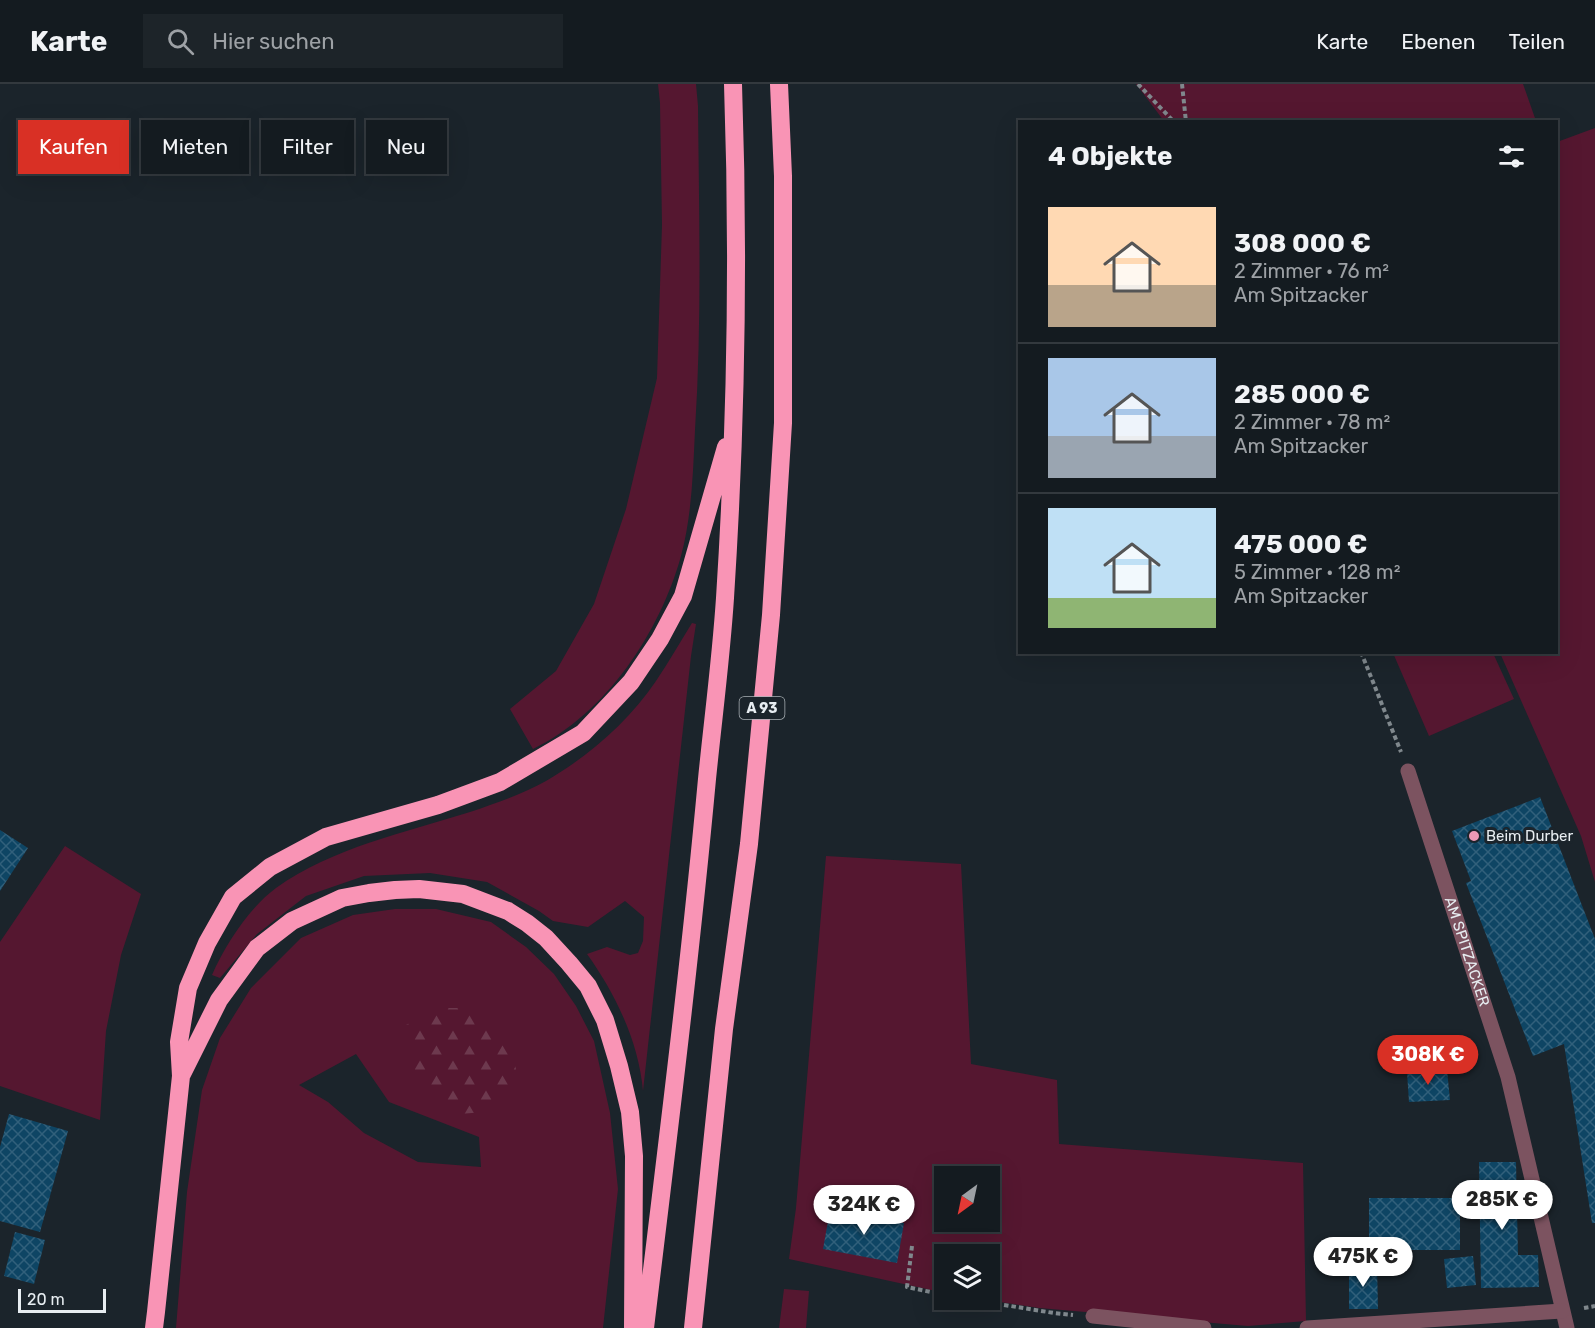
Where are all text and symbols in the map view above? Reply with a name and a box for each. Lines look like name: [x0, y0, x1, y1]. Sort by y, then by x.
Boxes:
search box: [143, 14, 563, 68]
text: Karte: [30, 25, 107, 58]
icon: search: [164, 25, 197, 58]
text: Hier suchen: [212, 28, 335, 55]
text: Karte: [1316, 29, 1368, 54]
text: Ebenen: [1401, 29, 1475, 54]
text: Teilen: [1508, 29, 1565, 54]
chip: Kaufen: [18, 120, 129, 174]
chip: Mieten: [141, 120, 249, 174]
chip: Filter: [261, 120, 354, 174]
chip: Neu: [366, 120, 447, 174]
icon: filters: [1495, 140, 1528, 173]
text: 4 Objekte: [1048, 141, 1172, 172]
text: 308 000 €: [1234, 228, 1371, 259]
icon: home: [1096, 231, 1168, 303]
text: 2 Zimmer · 76 m²: [1234, 259, 1389, 283]
text: Am Spitzacker: [1234, 283, 1368, 307]
text: 285 000 €: [1234, 379, 1370, 410]
icon: home: [1096, 382, 1168, 454]
text: 2 Zimmer · 78 m²: [1234, 410, 1390, 434]
text: Am Spitzacker: [1234, 434, 1368, 458]
text: 475 000 €: [1234, 529, 1367, 560]
icon: home: [1096, 532, 1168, 604]
text: 5 Zimmer · 128 m²: [1234, 560, 1400, 584]
text: Am Spitzacker: [1234, 584, 1368, 608]
road number: A 93: [740, 697, 784, 719]
place label: Beim Durber: [1486, 827, 1573, 845]
marker: Beim Durber: [1467, 829, 1481, 843]
street label: AM SPITZACKER: [1441, 894, 1493, 1009]
pin: 308K €: [1379, 1035, 1477, 1086]
text: 308K €: [1391, 1042, 1465, 1066]
north arrow: [934, 1166, 1000, 1232]
map controls: [934, 1166, 1000, 1310]
pin: 285K €: [1453, 1180, 1551, 1231]
pin: 324K €: [815, 1185, 913, 1236]
text: 285K €: [1466, 1187, 1538, 1211]
text: 324K €: [828, 1192, 900, 1216]
pin: 475K €: [1314, 1237, 1412, 1288]
button: layers: [934, 1244, 1000, 1310]
text: 475K €: [1328, 1244, 1398, 1268]
scale bar: [18, 1286, 106, 1314]
text: 20 m: [27, 1290, 65, 1309]

